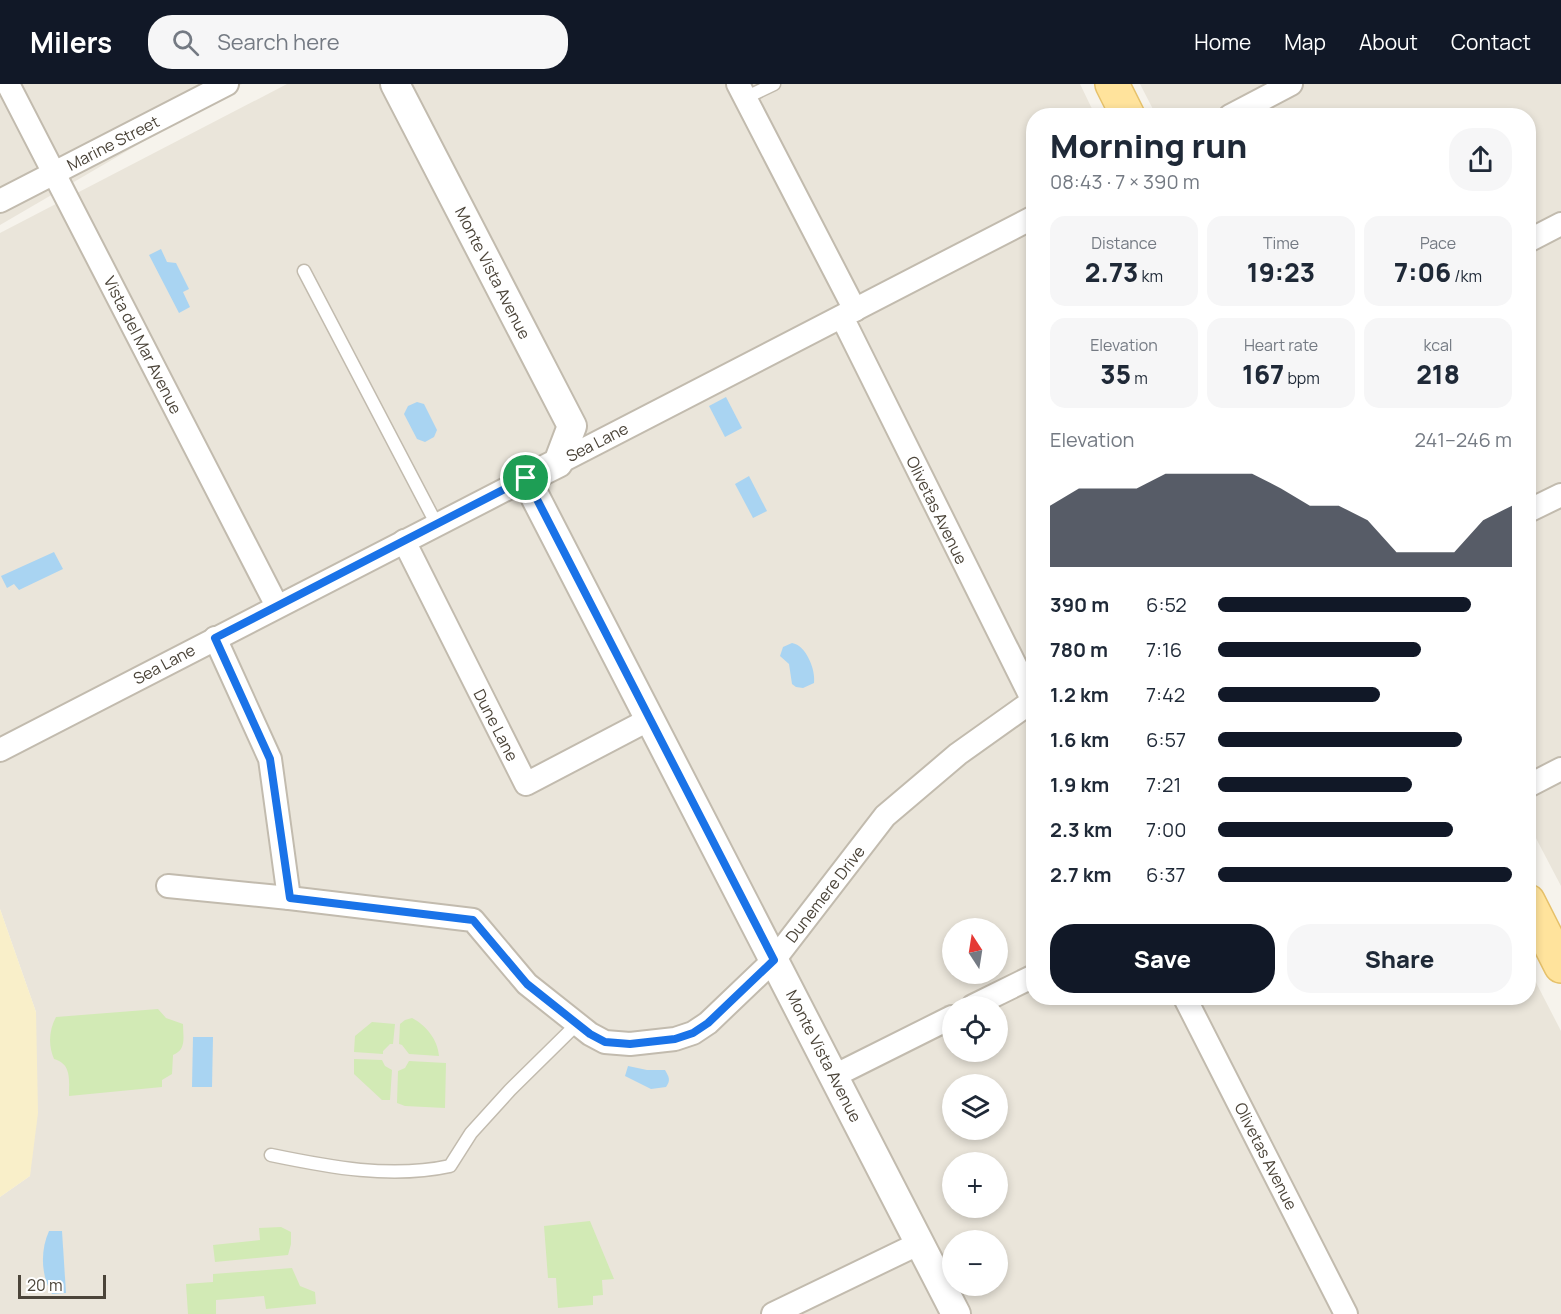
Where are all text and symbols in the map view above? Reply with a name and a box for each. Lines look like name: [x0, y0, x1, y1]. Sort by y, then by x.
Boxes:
search box: [148, 15, 568, 69]
text: Milers: [30, 23, 112, 61]
icon: search: [169, 26, 202, 59]
text: Search here: [217, 27, 340, 57]
text: Home: [1194, 28, 1251, 56]
text: Map: [1284, 28, 1326, 56]
text: About: [1359, 28, 1418, 56]
text: Contact: [1451, 28, 1531, 56]
street label: Marine Street: [63, 110, 163, 176]
text: Morning run: [1050, 123, 1247, 168]
button: share: [1449, 128, 1512, 191]
text: 08:43 · 7 × 390 m: [1050, 168, 1200, 195]
street label: Monte Vista Avenue: [450, 203, 536, 343]
text: Distance: [1091, 232, 1157, 254]
text: Time: [1263, 232, 1299, 254]
text: Pace: [1420, 232, 1456, 254]
text: 2.73: [1085, 254, 1138, 290]
text: 19:23: [1247, 254, 1315, 290]
text: 7:06: [1394, 254, 1451, 290]
text: km: [1138, 265, 1163, 287]
text: /km: [1451, 265, 1482, 287]
street label: Vista del Mar Avenue: [99, 272, 187, 418]
text: Elevation: [1090, 334, 1158, 356]
text: Heart rate: [1244, 334, 1318, 356]
text: kcal: [1423, 334, 1453, 356]
text: 35: [1100, 356, 1131, 392]
text: 167: [1242, 356, 1284, 392]
text: 218: [1416, 356, 1460, 392]
text: m: [1131, 367, 1148, 389]
text: bpm: [1284, 367, 1320, 389]
street label: Sea Lane: [562, 417, 632, 467]
text: Elevation: [1050, 426, 1134, 453]
text: 241–246 m: [1414, 426, 1512, 453]
pin: [500, 452, 551, 503]
street label: Olivetas Avenue: [901, 452, 973, 568]
icon: arrive: [509, 461, 542, 494]
text: 390 m: [1050, 591, 1109, 618]
text: 6:52: [1146, 591, 1187, 618]
text: 780 m: [1050, 636, 1108, 663]
text: 7:16: [1146, 636, 1182, 663]
street label: Sea Lane: [129, 639, 199, 689]
text: 1.2 km: [1050, 681, 1109, 708]
text: 7:42: [1146, 681, 1185, 708]
street label: Dune Lane: [468, 685, 524, 765]
text: 1.6 km: [1050, 726, 1109, 753]
text: 6:57: [1146, 726, 1186, 753]
text: 1.9 km: [1050, 771, 1109, 798]
text: 7:21: [1146, 771, 1181, 798]
text: 2.3 km: [1050, 816, 1112, 843]
text: 7:00: [1146, 816, 1186, 843]
street label: Dunemere Drive: [780, 841, 870, 947]
text: 2.7 km: [1050, 861, 1111, 888]
text: 6:37: [1146, 861, 1186, 888]
north arrow: [942, 918, 1008, 984]
map controls: [942, 918, 1008, 1296]
button: Save: [1050, 924, 1275, 993]
button: Share: [1287, 924, 1512, 993]
street label: Monte Vista Avenue: [781, 986, 867, 1126]
button: locate: [942, 996, 1008, 1062]
button: layers: [942, 1074, 1008, 1140]
street label: Olivetas Avenue: [1229, 1098, 1303, 1214]
button: +: [942, 1152, 1008, 1218]
button: −: [942, 1230, 1008, 1296]
scale bar: [18, 1272, 106, 1300]
text: 20 m: [27, 1274, 63, 1296]

